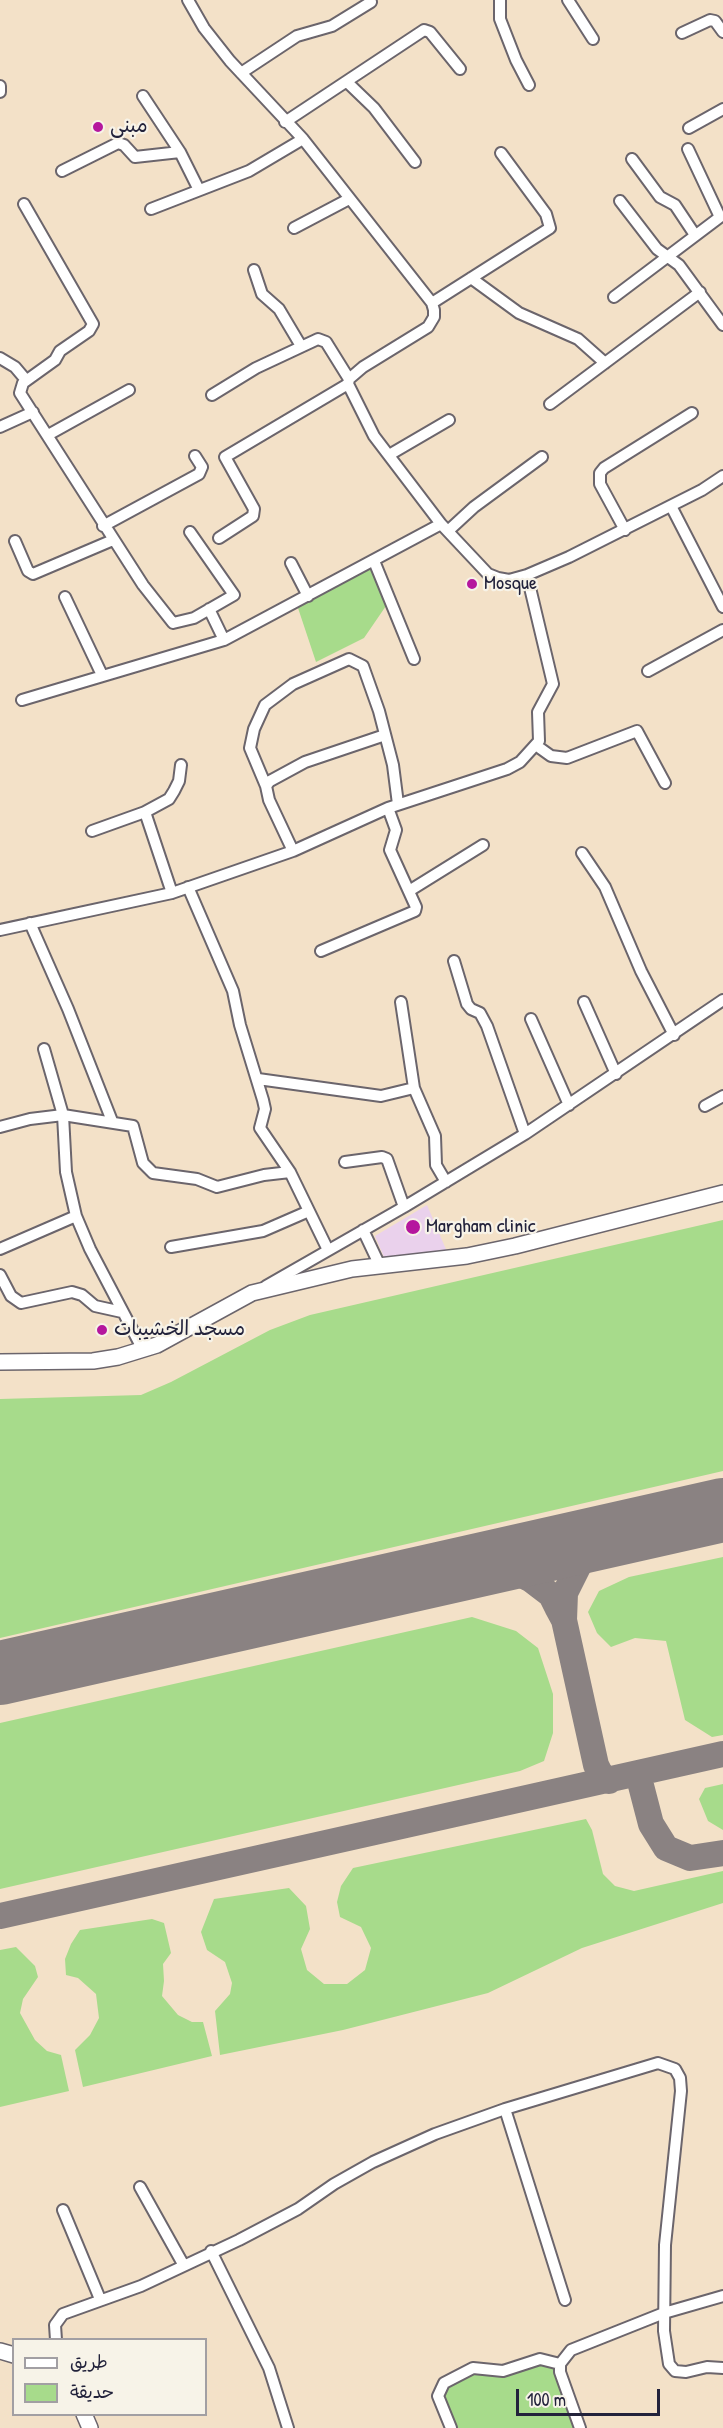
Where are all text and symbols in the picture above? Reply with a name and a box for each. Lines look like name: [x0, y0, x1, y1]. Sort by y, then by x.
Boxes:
place label: مبنى: [110, 115, 148, 139]
marker: مبنى: [91, 120, 105, 134]
place label: Mosque: [484, 572, 537, 596]
marker: Mosque: [465, 577, 479, 591]
place label: Margham clinic: [426, 1215, 536, 1239]
marker: Margham clinic: [404, 1218, 422, 1236]
place label: مسجد الخشيبات: [114, 1318, 245, 1342]
marker: مسجد الخشيبات: [95, 1323, 109, 1337]
legend: [12, 2338, 207, 2416]
text: طريق: [70, 2349, 108, 2374]
scale bar: [519, 2377, 663, 2415]
text: حديقة: [70, 2379, 114, 2404]
text: 100 m: [527, 2387, 566, 2412]

